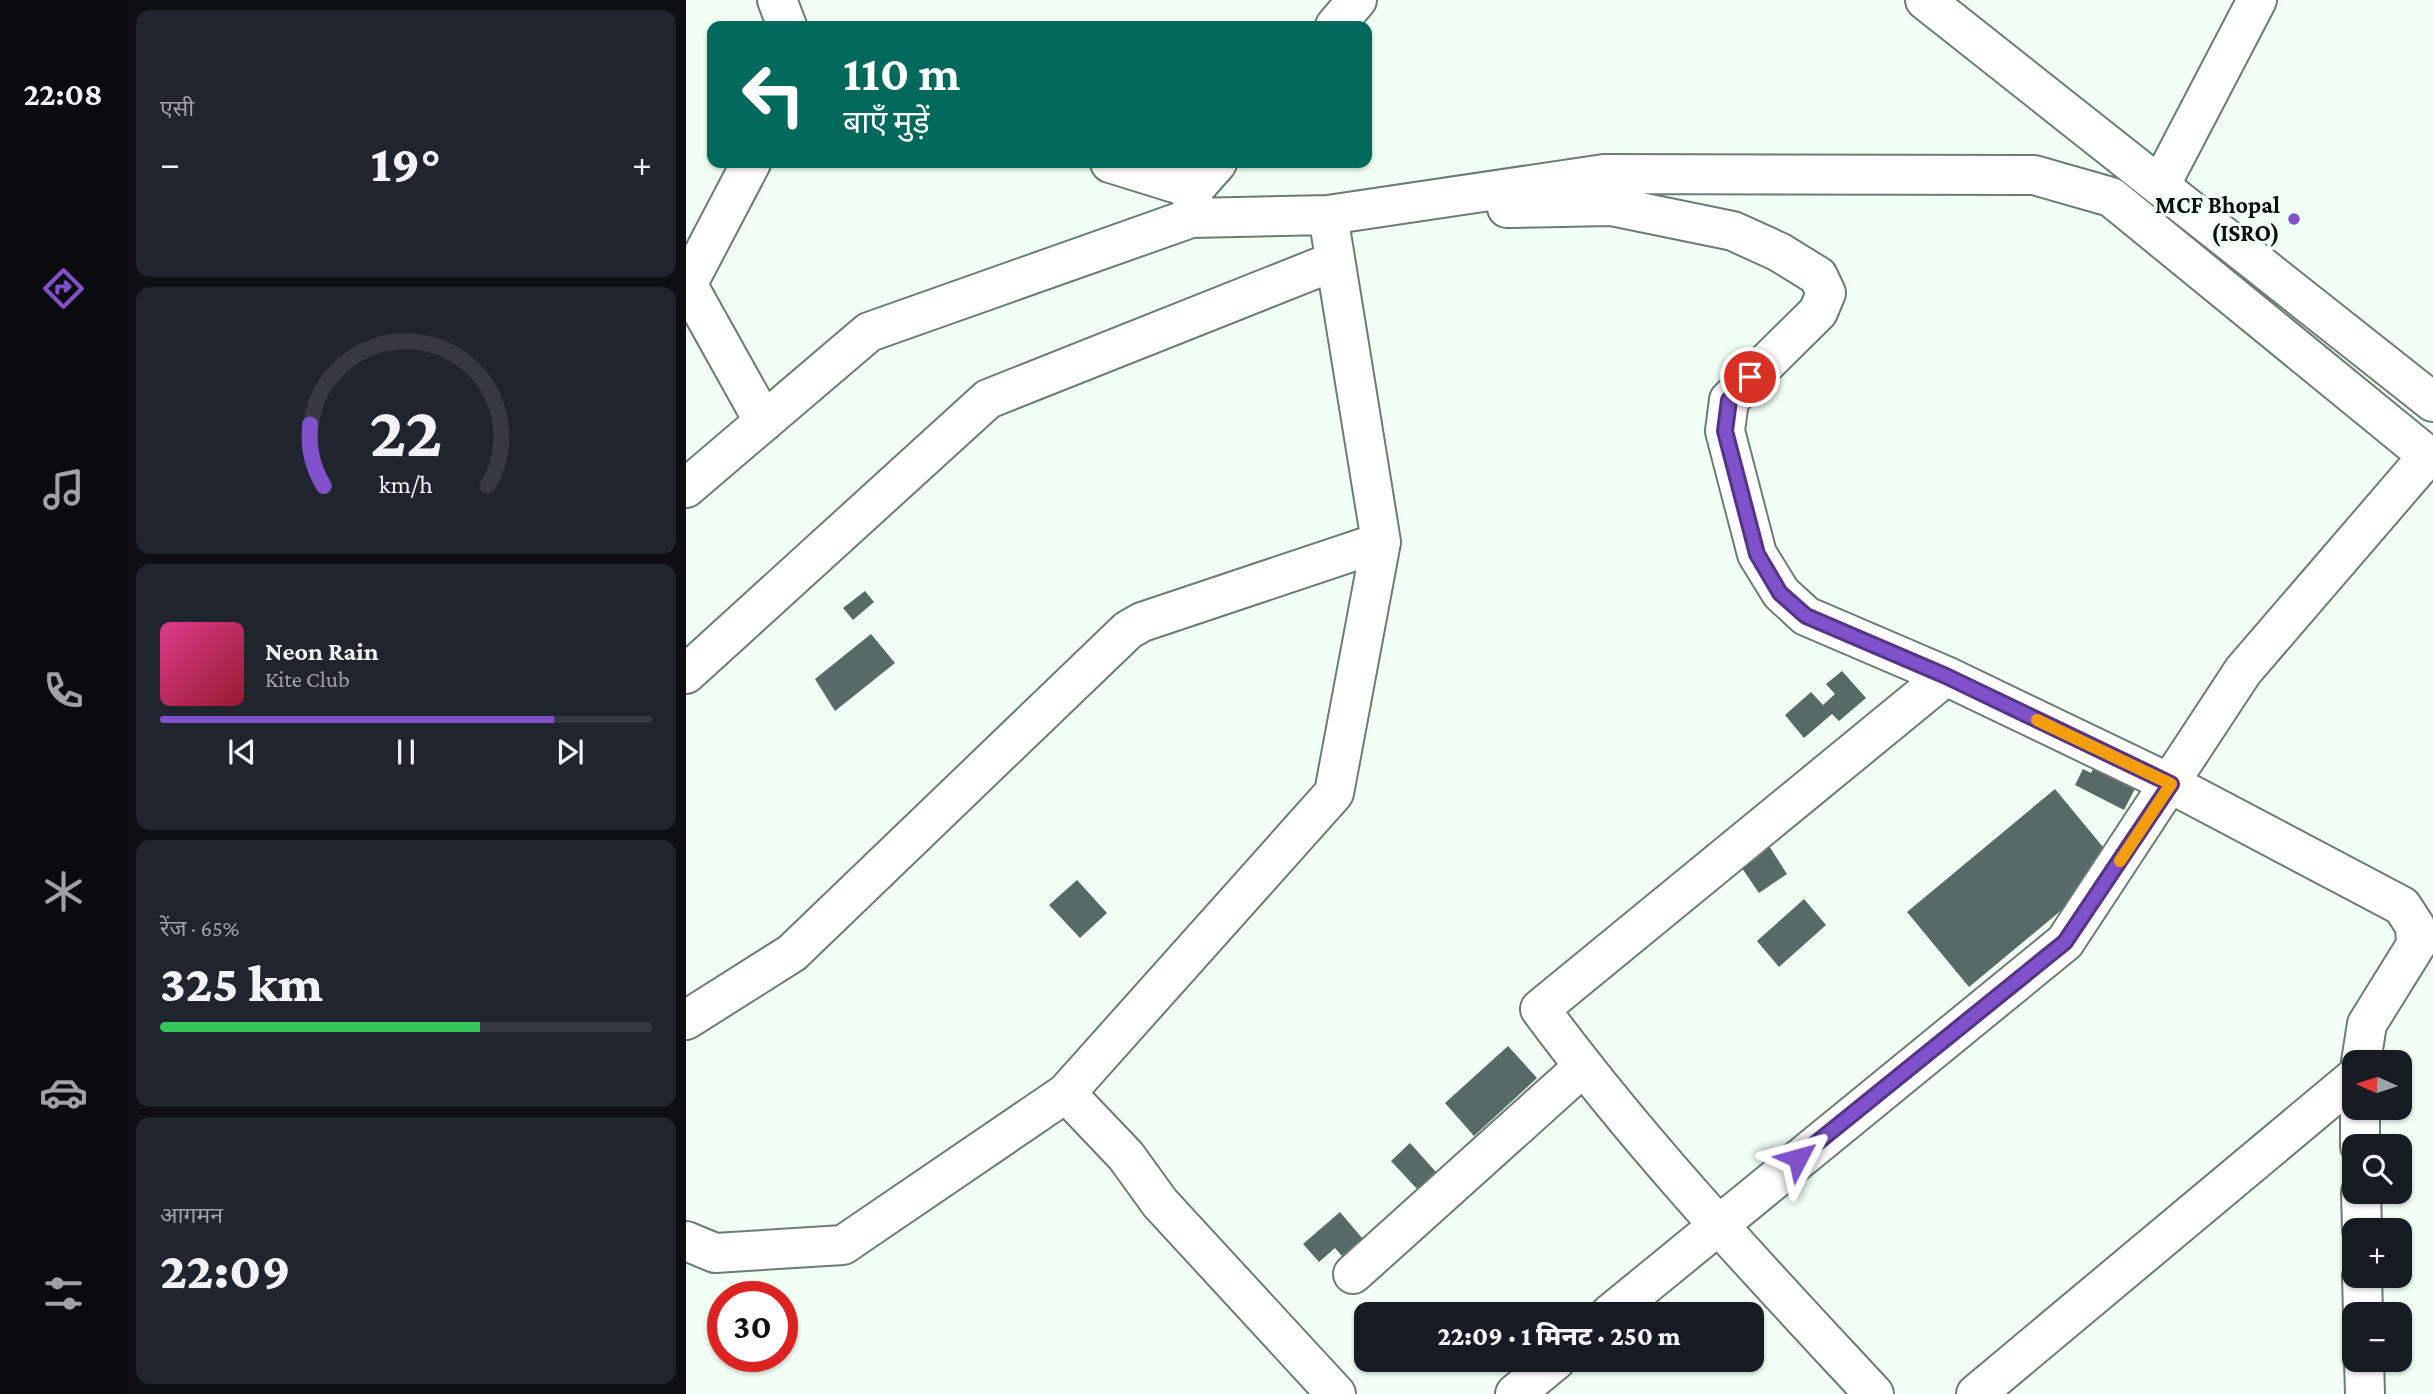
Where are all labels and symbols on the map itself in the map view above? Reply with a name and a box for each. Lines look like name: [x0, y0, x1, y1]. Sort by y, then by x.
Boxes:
place label: MCF Bhopal (ISRO): [2155, 191, 2280, 247]
marker: MCF Bhopal (ISRO): [2286, 211, 2302, 227]
pin: [1720, 347, 1780, 407]
north arrow: [2342, 1050, 2412, 1120]
position arrow: [1761, 1121, 1835, 1195]
speed limit sign: 30: [707, 1281, 798, 1372]

